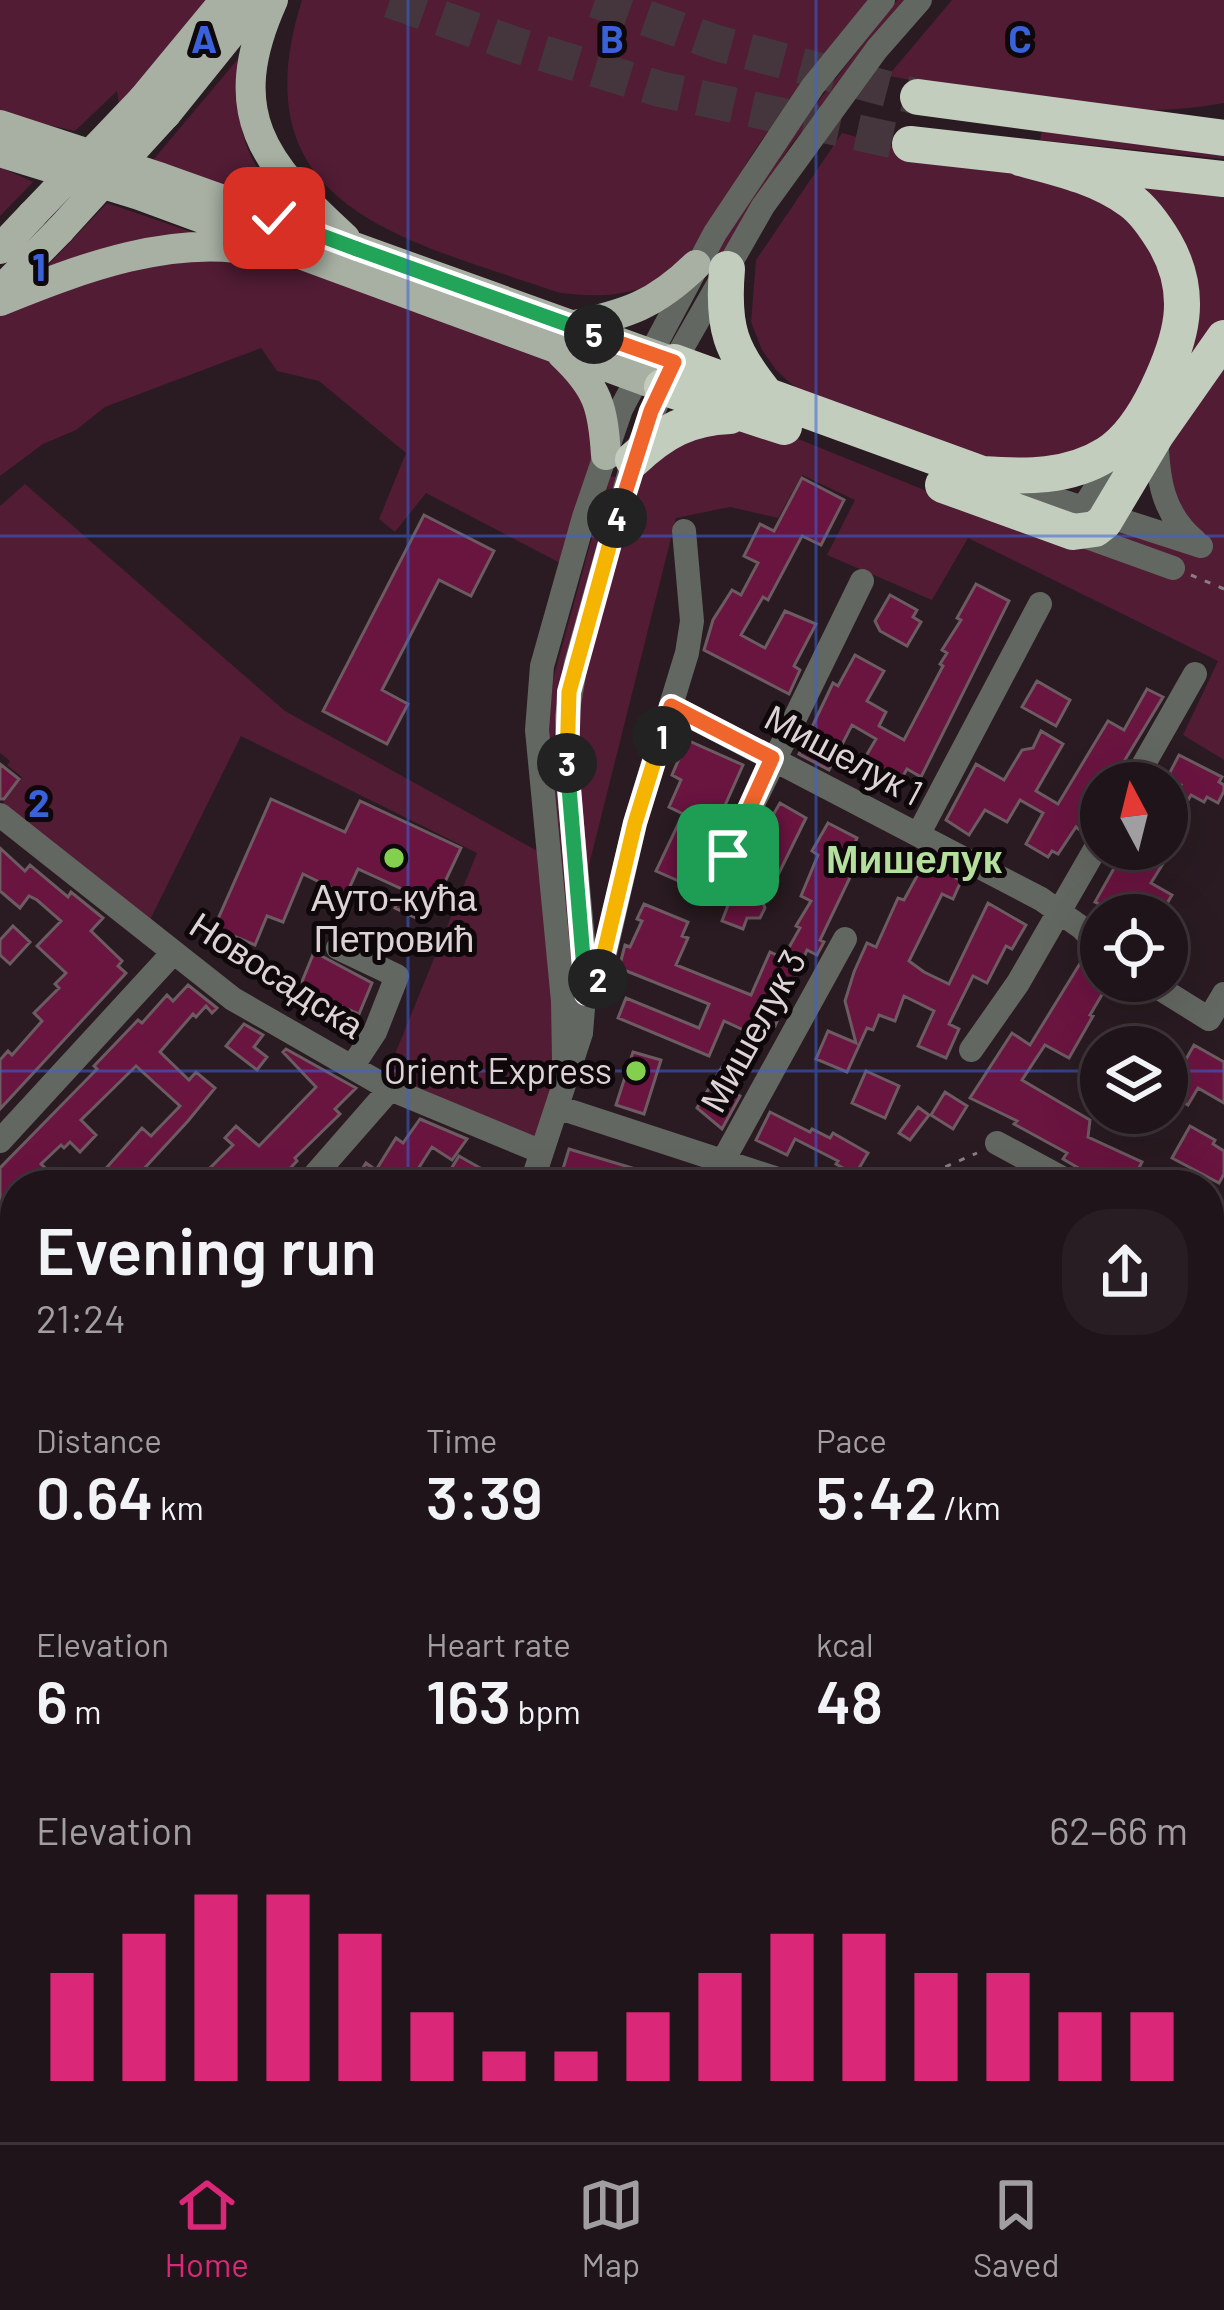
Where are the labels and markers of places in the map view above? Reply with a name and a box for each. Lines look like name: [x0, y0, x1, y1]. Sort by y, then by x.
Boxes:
pin: [223, 167, 325, 269]
pin: 5: [564, 304, 624, 364]
pin: 4: [587, 488, 647, 548]
pin: 1: [632, 706, 692, 766]
pin: 3: [537, 733, 597, 793]
pin: [677, 804, 779, 906]
marker: Ауто-кућа Петровић: [381, 845, 407, 871]
place label: Ауто-кућа Петровић: [311, 875, 478, 960]
pin: 2: [568, 949, 628, 1009]
place label: Orient Express: [384, 1048, 612, 1091]
marker: Orient Express: [623, 1058, 649, 1084]

